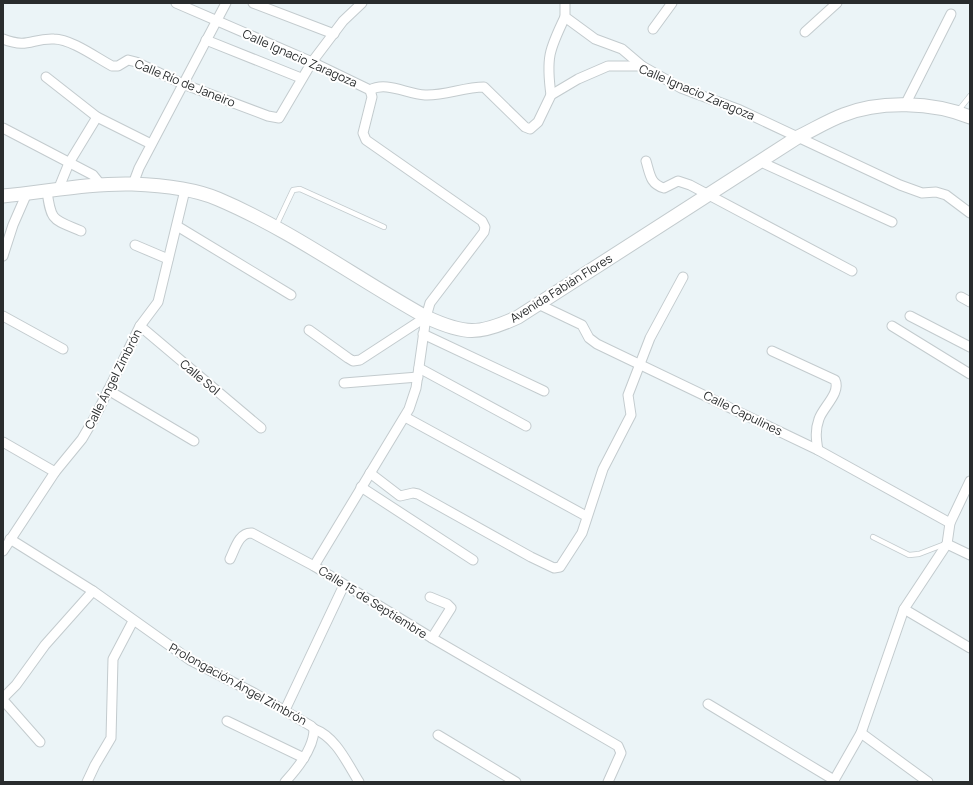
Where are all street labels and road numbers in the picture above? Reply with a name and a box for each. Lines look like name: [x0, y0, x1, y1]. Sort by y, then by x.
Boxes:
street label: Calle Ignacio Zaragoza: [240, 25, 360, 91]
street label: Calle Río de Janeiro: [132, 55, 238, 111]
street label: Calle Ignacio Zaragoza: [637, 60, 757, 124]
street label: Avenida Fabián Flores: [506, 250, 616, 326]
street label: Calle Ángel Zimbrón: [80, 326, 146, 432]
street label: Calle Sol: [176, 355, 224, 399]
street label: Calle Capulines: [701, 387, 785, 439]
street label: Calle 15 de Septiembre: [315, 562, 431, 642]
street label: Prolongación Ángel Zimbrón: [166, 639, 310, 729]

